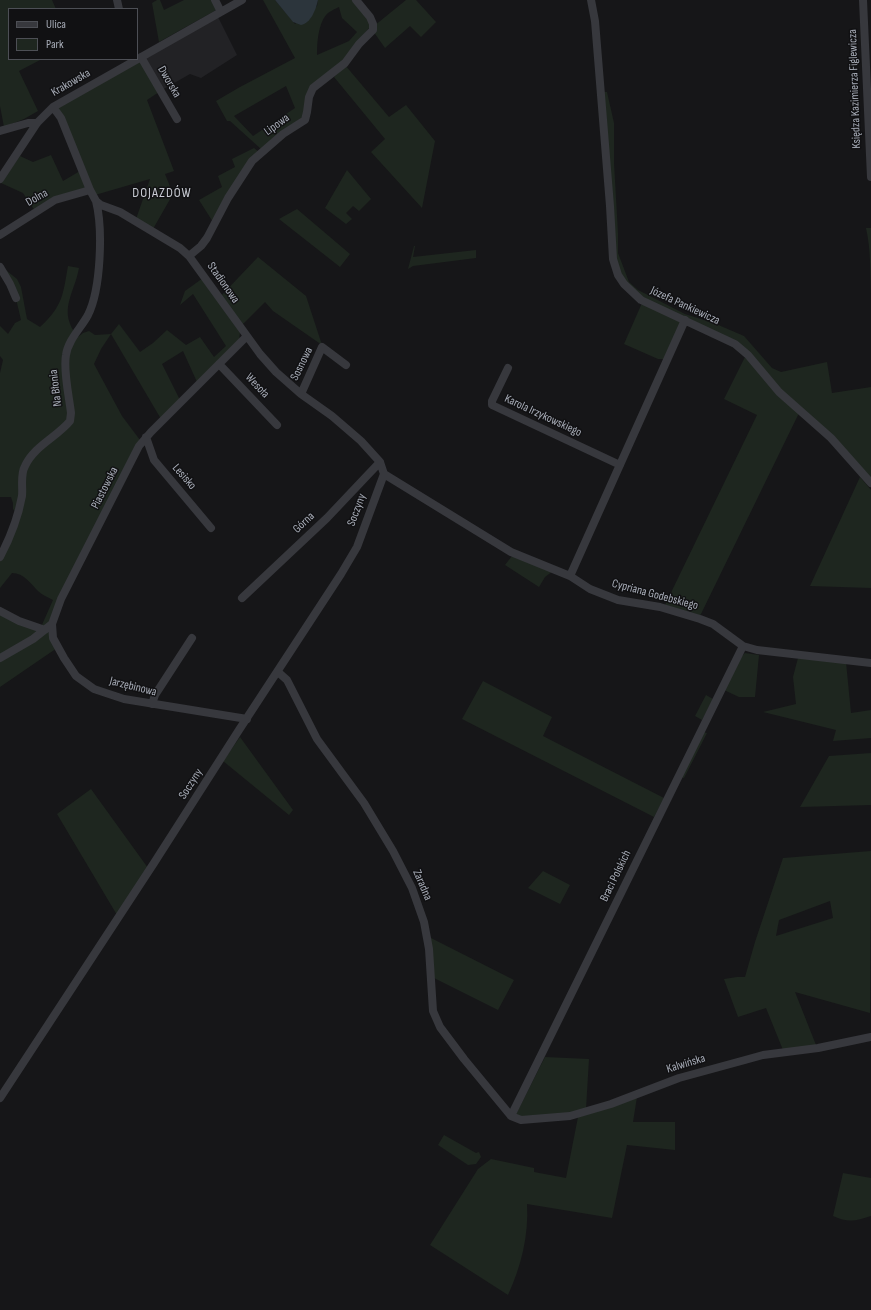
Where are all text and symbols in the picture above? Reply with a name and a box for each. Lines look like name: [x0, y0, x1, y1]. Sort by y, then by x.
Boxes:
legend: [8, 8, 138, 60]
text: Ulica: [46, 17, 66, 32]
street label: Księdza Kazimierza Figlewicza: [846, 29, 864, 149]
text: Park: [46, 37, 64, 52]
street label: Dworska: [154, 64, 184, 100]
street label: Krakowska: [49, 66, 93, 100]
street label: Lipowa: [262, 111, 292, 139]
district label: DOJAZDÓW: [132, 185, 192, 201]
street label: Dolna: [23, 186, 51, 210]
street label: Stadionowa: [204, 260, 242, 306]
street label: Józefa Pankiewicza: [648, 284, 722, 328]
street label: Sosnowa: [288, 345, 316, 383]
street label: Na Błonia: [47, 369, 65, 407]
street label: Wesoła: [242, 371, 272, 401]
street label: Karola Irzykowskiego: [502, 392, 584, 440]
street label: Lesisko: [169, 461, 199, 493]
street label: Piastowska: [88, 465, 122, 511]
street label: Soczyny: [344, 492, 370, 528]
street label: Górna: [290, 509, 318, 537]
street label: Cypriana Godebskiego: [610, 577, 700, 613]
street label: Jarzębinowa: [108, 674, 158, 700]
street label: Soczyny: [176, 766, 206, 802]
street label: Braci Polskich: [597, 848, 635, 904]
street label: Zaradna: [409, 867, 435, 903]
street label: Kalwińska: [665, 1051, 707, 1077]

